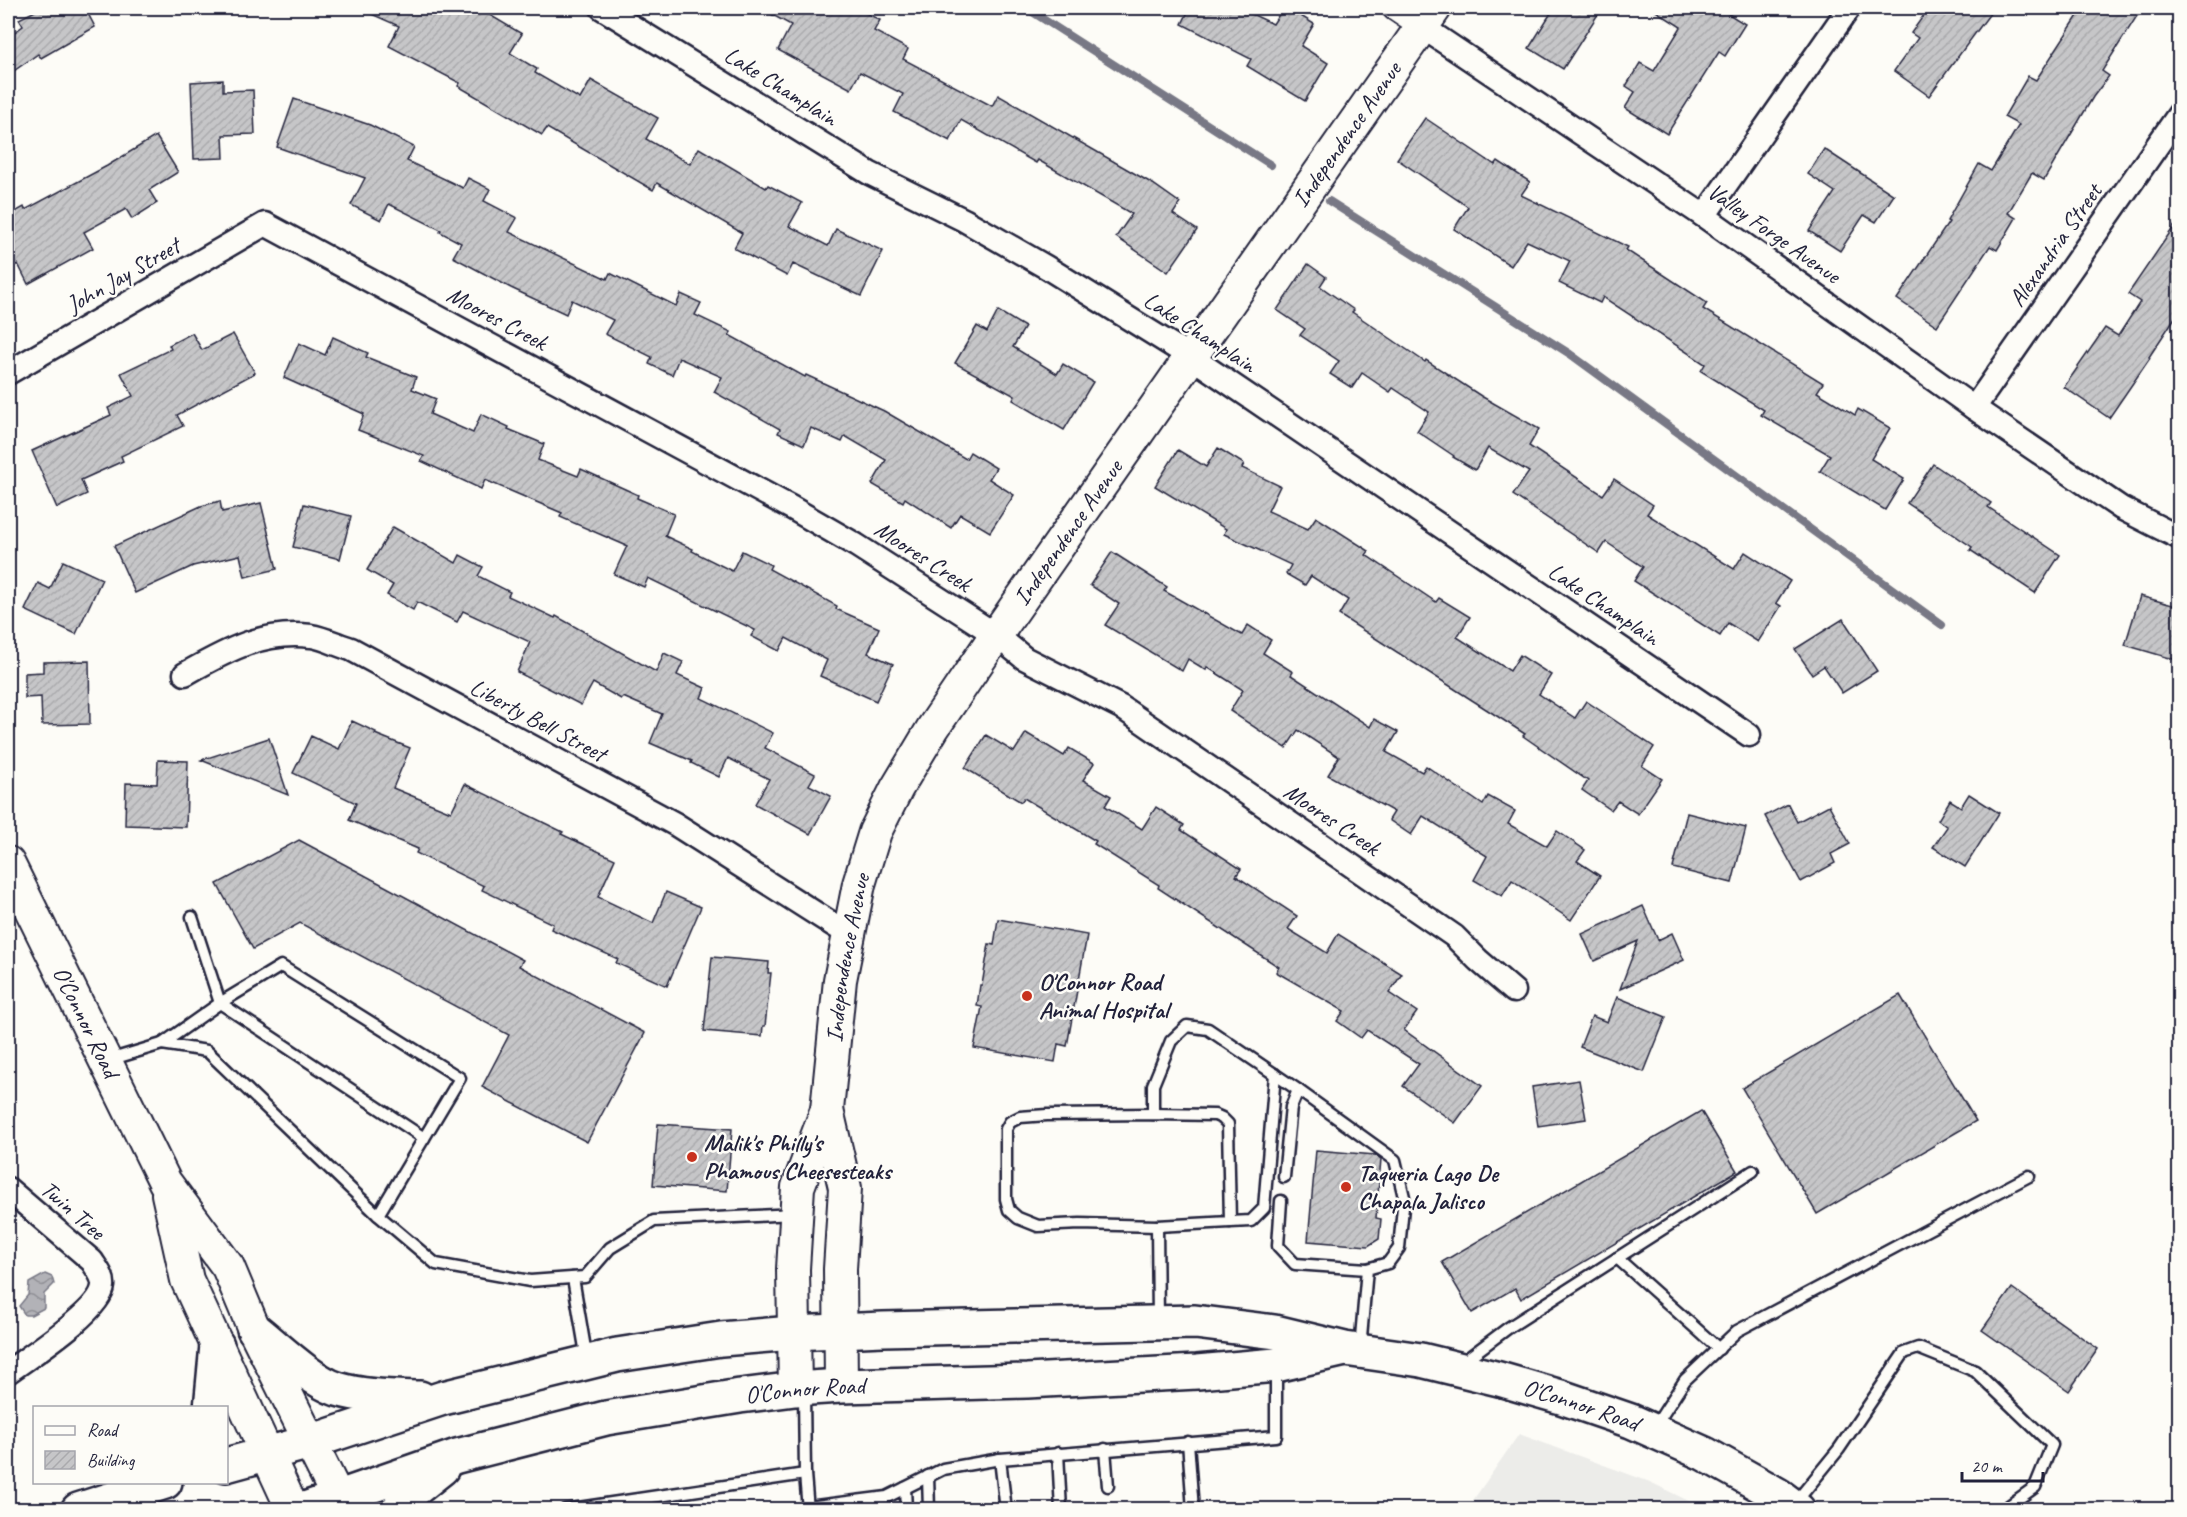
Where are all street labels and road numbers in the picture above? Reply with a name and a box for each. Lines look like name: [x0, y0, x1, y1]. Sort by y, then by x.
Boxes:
street label: Lake Champlain: [719, 39, 844, 133]
street label: Independence Avenue: [1285, 54, 1409, 213]
street label: Valley Forge Avenue: [1702, 176, 1848, 291]
street label: Alexandria Street: [2002, 176, 2110, 312]
street label: John Jay Street: [60, 229, 188, 320]
street label: Moores Creek: [442, 279, 554, 358]
street label: Lake Champlain: [1138, 285, 1263, 380]
street label: Independence Avenue: [1007, 452, 1130, 611]
street label: Moores Creek: [869, 514, 979, 599]
street label: Lake Champlain: [1543, 556, 1666, 653]
street label: Liberty Bell Street: [465, 672, 614, 770]
street label: Moores Creek: [1278, 776, 1387, 863]
street label: Independence Avenue: [819, 868, 877, 1044]
street label: O'Connor Road: [46, 961, 128, 1086]
street label: Twin Tree: [35, 1174, 113, 1248]
street label: O'Connor Road: [743, 1370, 869, 1410]
street label: O'Connor Road: [1520, 1372, 1647, 1439]

